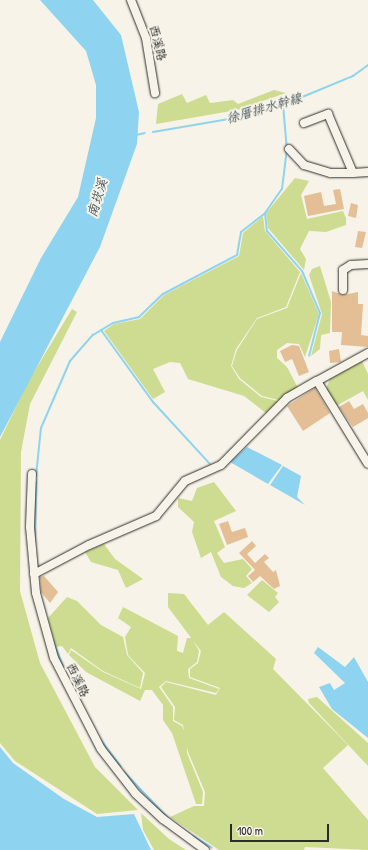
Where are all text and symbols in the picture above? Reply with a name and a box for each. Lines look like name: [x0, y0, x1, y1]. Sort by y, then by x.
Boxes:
street label: 西溪路: [147, 24, 169, 62]
water label: 徐厝排水幹線: [224, 90, 304, 126]
water label: 南崁溪: [84, 177, 110, 219]
street label: 西溪路: [64, 661, 92, 699]
scale bar: [232, 816, 331, 842]
text: 100 m: [237, 822, 263, 839]

